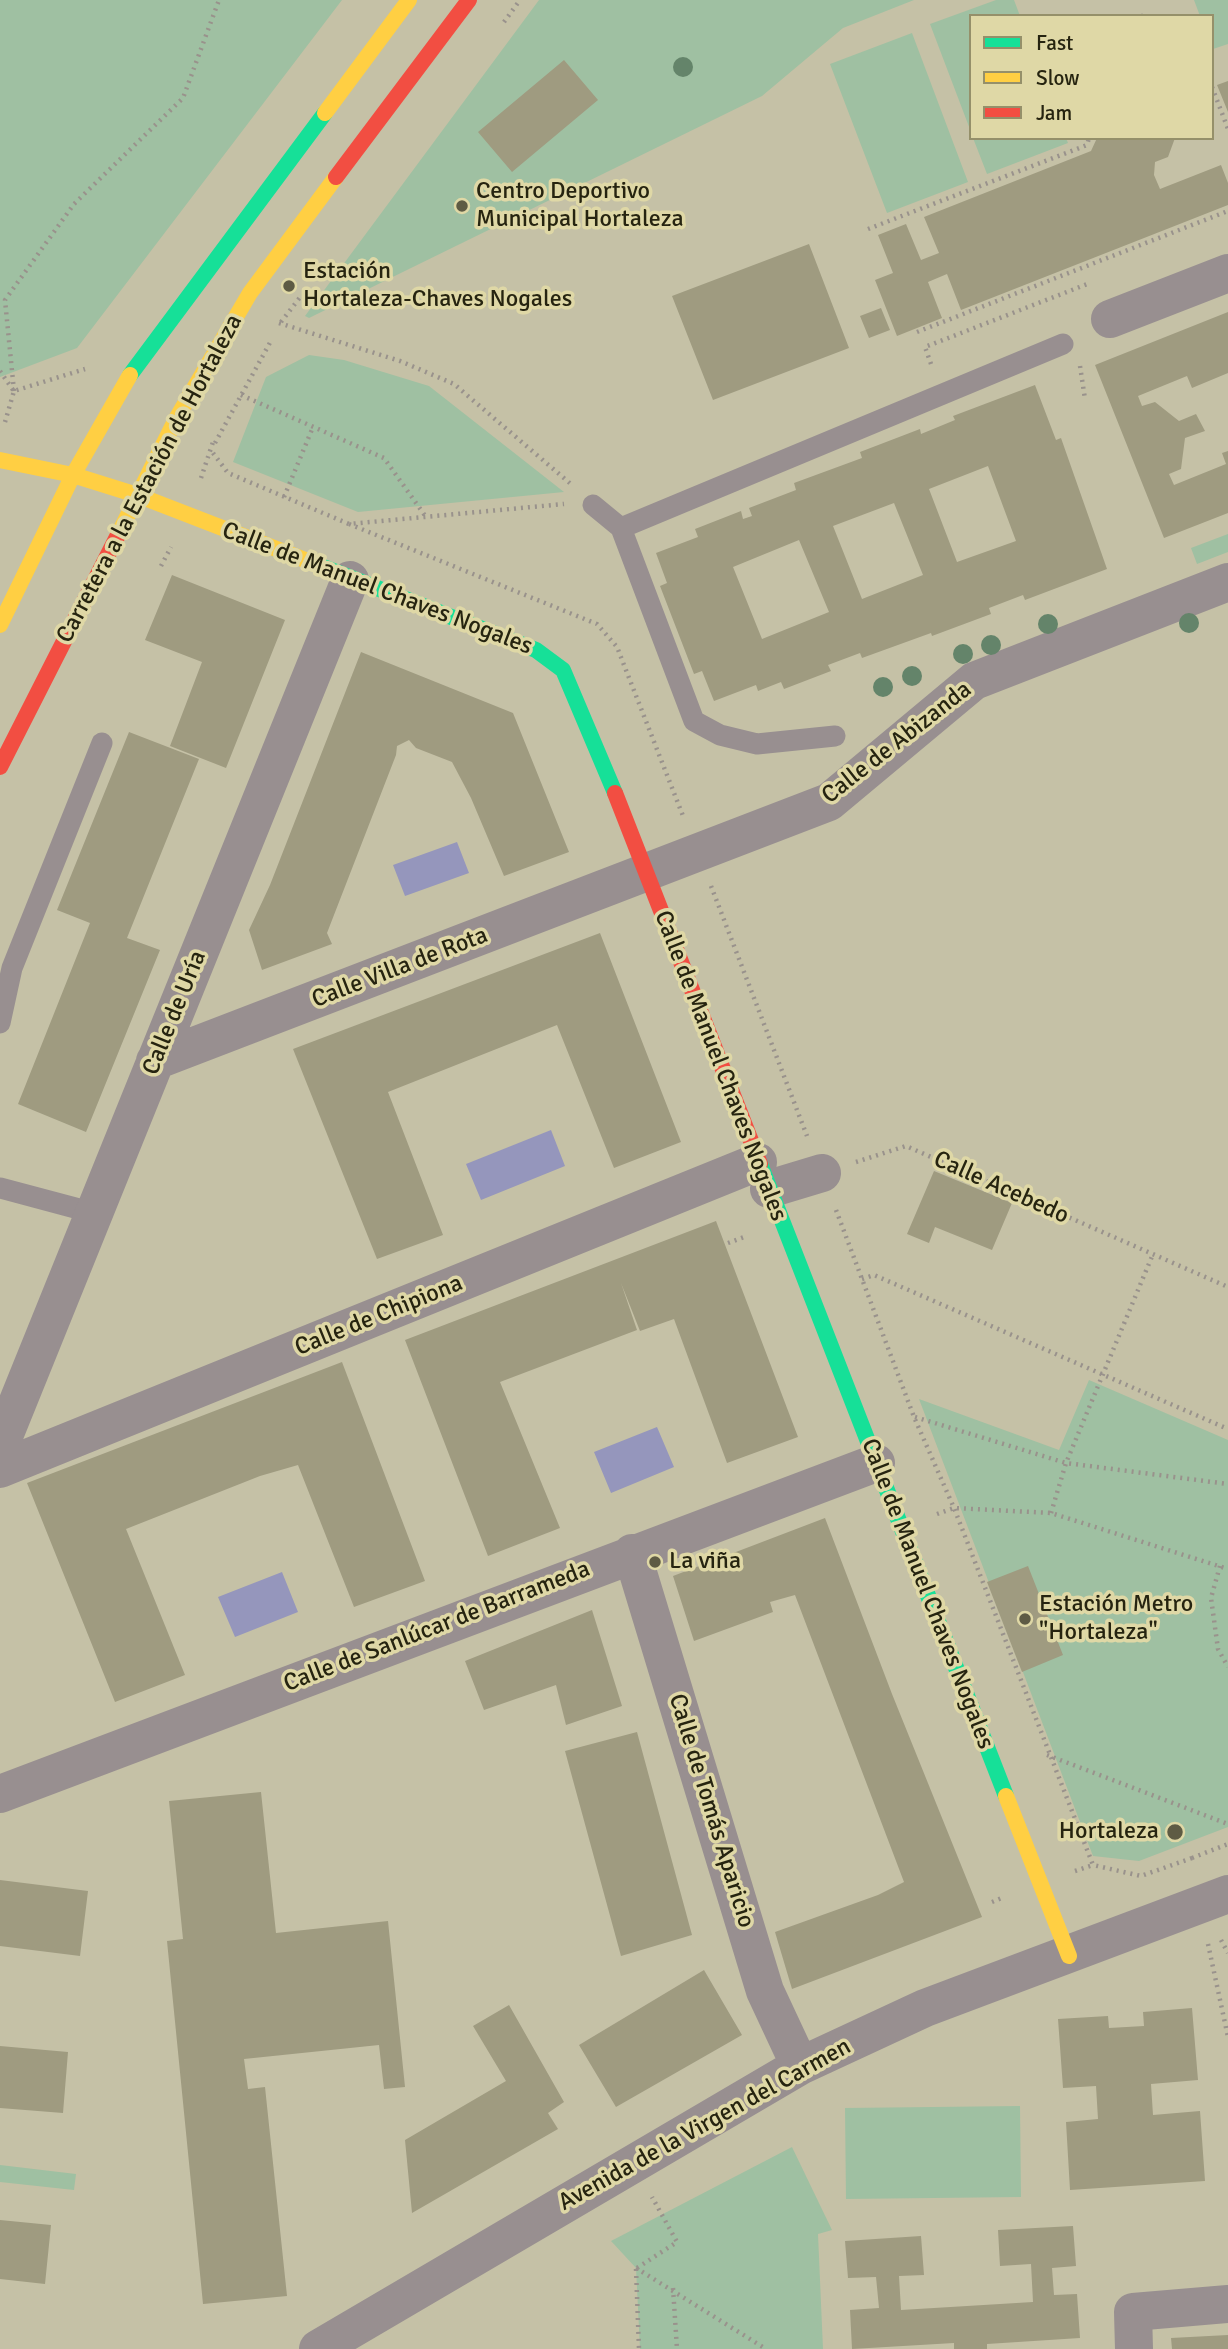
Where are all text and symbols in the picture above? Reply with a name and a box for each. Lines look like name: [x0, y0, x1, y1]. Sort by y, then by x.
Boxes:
legend: [969, 14, 1214, 140]
text: Fast: [1036, 30, 1073, 56]
text: Slow: [1036, 65, 1080, 91]
text: Jam: [1036, 100, 1072, 126]
place label: Centro Deportivo Municipal Hortaleza: [476, 178, 684, 234]
marker: Centro Deportivo Municipal Hortaleza: [454, 198, 470, 214]
place label: Estación Hortaleza-Chaves Nogales: [303, 258, 572, 314]
marker: Estación Hortaleza-Chaves Nogales: [281, 278, 297, 294]
street label: Carretera a la Estación de Hortaleza: [51, 310, 249, 648]
street label: Calle de Manuel Chaves Nogales: [218, 516, 536, 662]
street label: Calle de Abizanda: [816, 676, 978, 810]
street label: Calle de Manuel Chaves Nogales: [647, 907, 793, 1225]
street label: Calle Villa de Rota: [308, 921, 492, 1015]
street label: Calle de Uría: [137, 947, 213, 1079]
street label: Calle Acebedo: [929, 1145, 1073, 1231]
street label: Calle de Chipiona: [291, 1269, 467, 1363]
street label: Calle de Manuel Chaves Nogales: [854, 1435, 1000, 1753]
place label: La viña: [669, 1548, 741, 1576]
marker: La viña: [647, 1554, 663, 1570]
street label: Calle de Sanlúcar de Barrameda: [280, 1555, 594, 1699]
place label: Estación Metro "Hortaleza": [1039, 1591, 1193, 1647]
marker: Estación Metro "Hortaleza": [1017, 1611, 1033, 1627]
street label: Calle de Tomás Aparicio: [662, 1691, 760, 1931]
place label: Hortaleza: [1059, 1818, 1159, 1846]
marker: Hortaleza: [1165, 1822, 1185, 1842]
street label: Avenida de la Virgen del Carmen: [554, 2032, 856, 2218]

